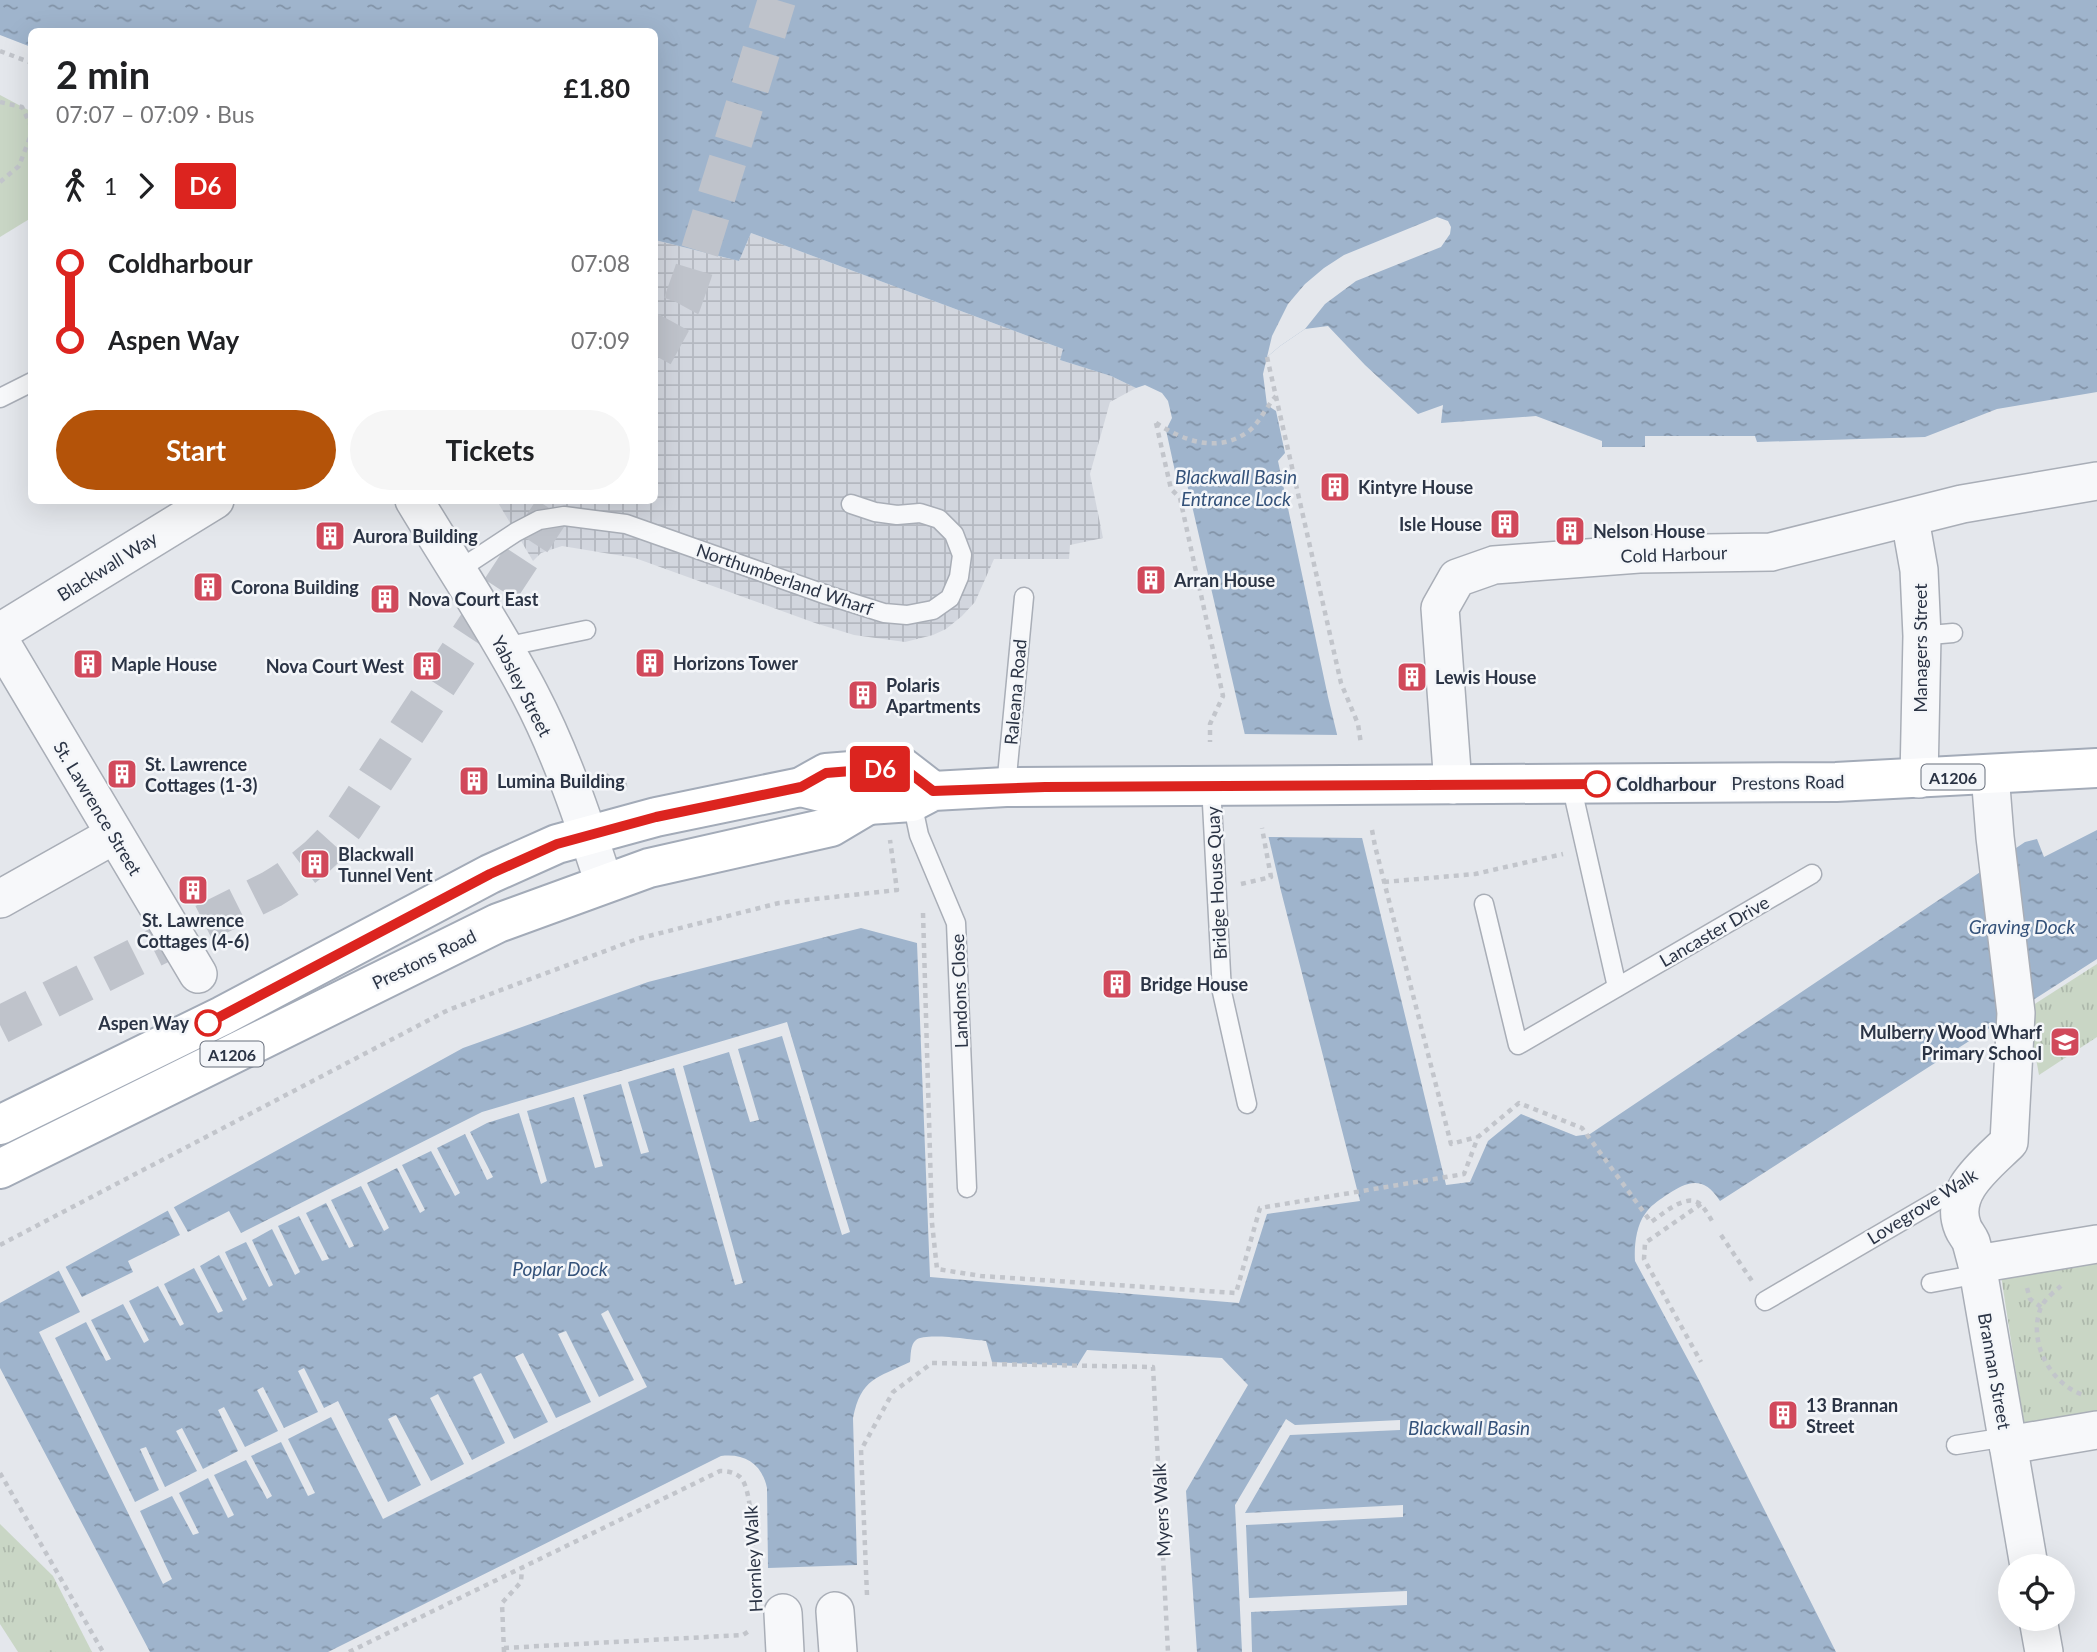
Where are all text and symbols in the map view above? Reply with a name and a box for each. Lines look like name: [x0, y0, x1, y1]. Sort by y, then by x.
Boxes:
text: 2 min: [56, 51, 150, 97]
text: £1.80: [564, 72, 630, 104]
text: 07:07 – 07:09 · Bus: [56, 100, 255, 128]
icon: walk: [56, 167, 94, 205]
icon: forward: [127, 167, 165, 205]
text: D6: [189, 171, 222, 200]
text: 1: [104, 172, 117, 200]
text: Coldharbour: [108, 247, 253, 279]
text: 07:08: [571, 249, 630, 277]
text: Aspen Way: [108, 324, 239, 356]
text: 07:09: [571, 326, 630, 354]
button: Start: [56, 410, 336, 490]
button: Tickets: [350, 410, 630, 490]
water label: Blackwall Basin Entrance Lock: [1175, 465, 1297, 510]
building icon: Kintyre House: [1318, 470, 1352, 504]
place label: Kintyre House: [1358, 476, 1474, 498]
building icon: Isle House: [1488, 507, 1522, 541]
place label: Isle House: [1399, 513, 1482, 535]
building icon: Nelson House: [1553, 514, 1587, 548]
building icon: Aurora Building: [313, 519, 347, 553]
place label: Nelson House: [1593, 520, 1705, 542]
place label: Aurora Building: [352, 525, 478, 547]
street label: Blackwall Way: [53, 526, 162, 606]
street label: Northumberland Wharf: [694, 538, 877, 620]
street label: Cold Harbour: [1620, 541, 1728, 567]
building icon: Arran House: [1134, 563, 1168, 597]
place label: Arran House: [1173, 569, 1275, 591]
building icon: Corona Building: [191, 570, 225, 604]
place label: Corona Building: [231, 576, 359, 598]
building icon: Nova Court East: [368, 582, 402, 616]
street label: Managers Street: [1909, 583, 1931, 713]
place label: Nova Court East: [408, 588, 539, 610]
street label: Yabsley Street: [487, 632, 557, 741]
street label: Raleana Road: [999, 638, 1031, 746]
building icon: Horizons Tower: [633, 646, 667, 680]
building icon: Maple House: [71, 647, 105, 681]
building icon: Nova Court West: [410, 649, 444, 683]
place label: Horizons Tower: [673, 652, 798, 674]
place label: Maple House: [111, 653, 218, 675]
place label: Nova Court West: [266, 655, 404, 677]
building icon: Lewis House: [1395, 660, 1429, 694]
place label: Lewis House: [1435, 666, 1537, 688]
place label: Polaris Apartments: [885, 674, 981, 717]
building icon: Polaris Apartments: [846, 678, 880, 712]
street label: St. Lawrence Street: [49, 737, 147, 880]
line badge: D6: [848, 746, 912, 792]
place label: St. Lawrence Cottages (1-3): [145, 753, 257, 796]
text: D6: [864, 754, 896, 783]
building icon: St. Lawrence Cottages (1-3): [105, 757, 139, 791]
building icon: Lumina Building: [457, 764, 491, 798]
road number: A1206: [1922, 764, 1984, 790]
place label: Lumina Building: [497, 770, 625, 792]
street label: Prestons Road: [1731, 770, 1845, 794]
marker: Coldharbour: [1584, 771, 1610, 797]
place label: Coldharbour: [1616, 773, 1716, 795]
street label: Bridge House Quay: [1201, 805, 1231, 960]
place label: Blackwall Tunnel Vent: [338, 843, 433, 886]
building icon: Blackwall Tunnel Vent: [298, 847, 332, 881]
building icon: St. Lawrence Cottages (4-6): [176, 873, 210, 907]
street label: Lancaster Drive: [1655, 891, 1773, 971]
place label: St. Lawrence Cottages (4-6): [137, 909, 249, 952]
water label: Graving Dock: [1969, 915, 2076, 938]
street label: Prestons Road: [368, 924, 480, 994]
street label: Landons Close: [946, 933, 972, 1049]
building icon: Bridge House: [1100, 967, 1134, 1001]
place label: Bridge House: [1140, 973, 1249, 995]
marker: Aspen Way: [195, 1010, 221, 1036]
place label: Aspen Way: [97, 1012, 189, 1034]
place label: Mulberry Wood Wharf Primary School: [1860, 1021, 2043, 1064]
school or university icon: Mulberry Wood Wharf Primary School: [2048, 1025, 2082, 1059]
road number: A1206: [201, 1042, 264, 1066]
street label: Lovegrove Walk: [1863, 1163, 1982, 1249]
water label: Poplar Dock: [512, 1257, 609, 1280]
street label: Brannan Street: [1974, 1311, 2016, 1431]
place label: 13 Brannan Street: [1806, 1394, 1898, 1437]
building icon: 13 Brannan Street: [1766, 1398, 1800, 1432]
water label: Blackwall Basin: [1408, 1416, 1530, 1439]
street label: Myers Walk: [1148, 1462, 1174, 1557]
street label: Hornley Walk: [739, 1504, 767, 1613]
map controls: [1998, 1554, 2075, 1631]
button: locate: [1998, 1554, 2075, 1631]

